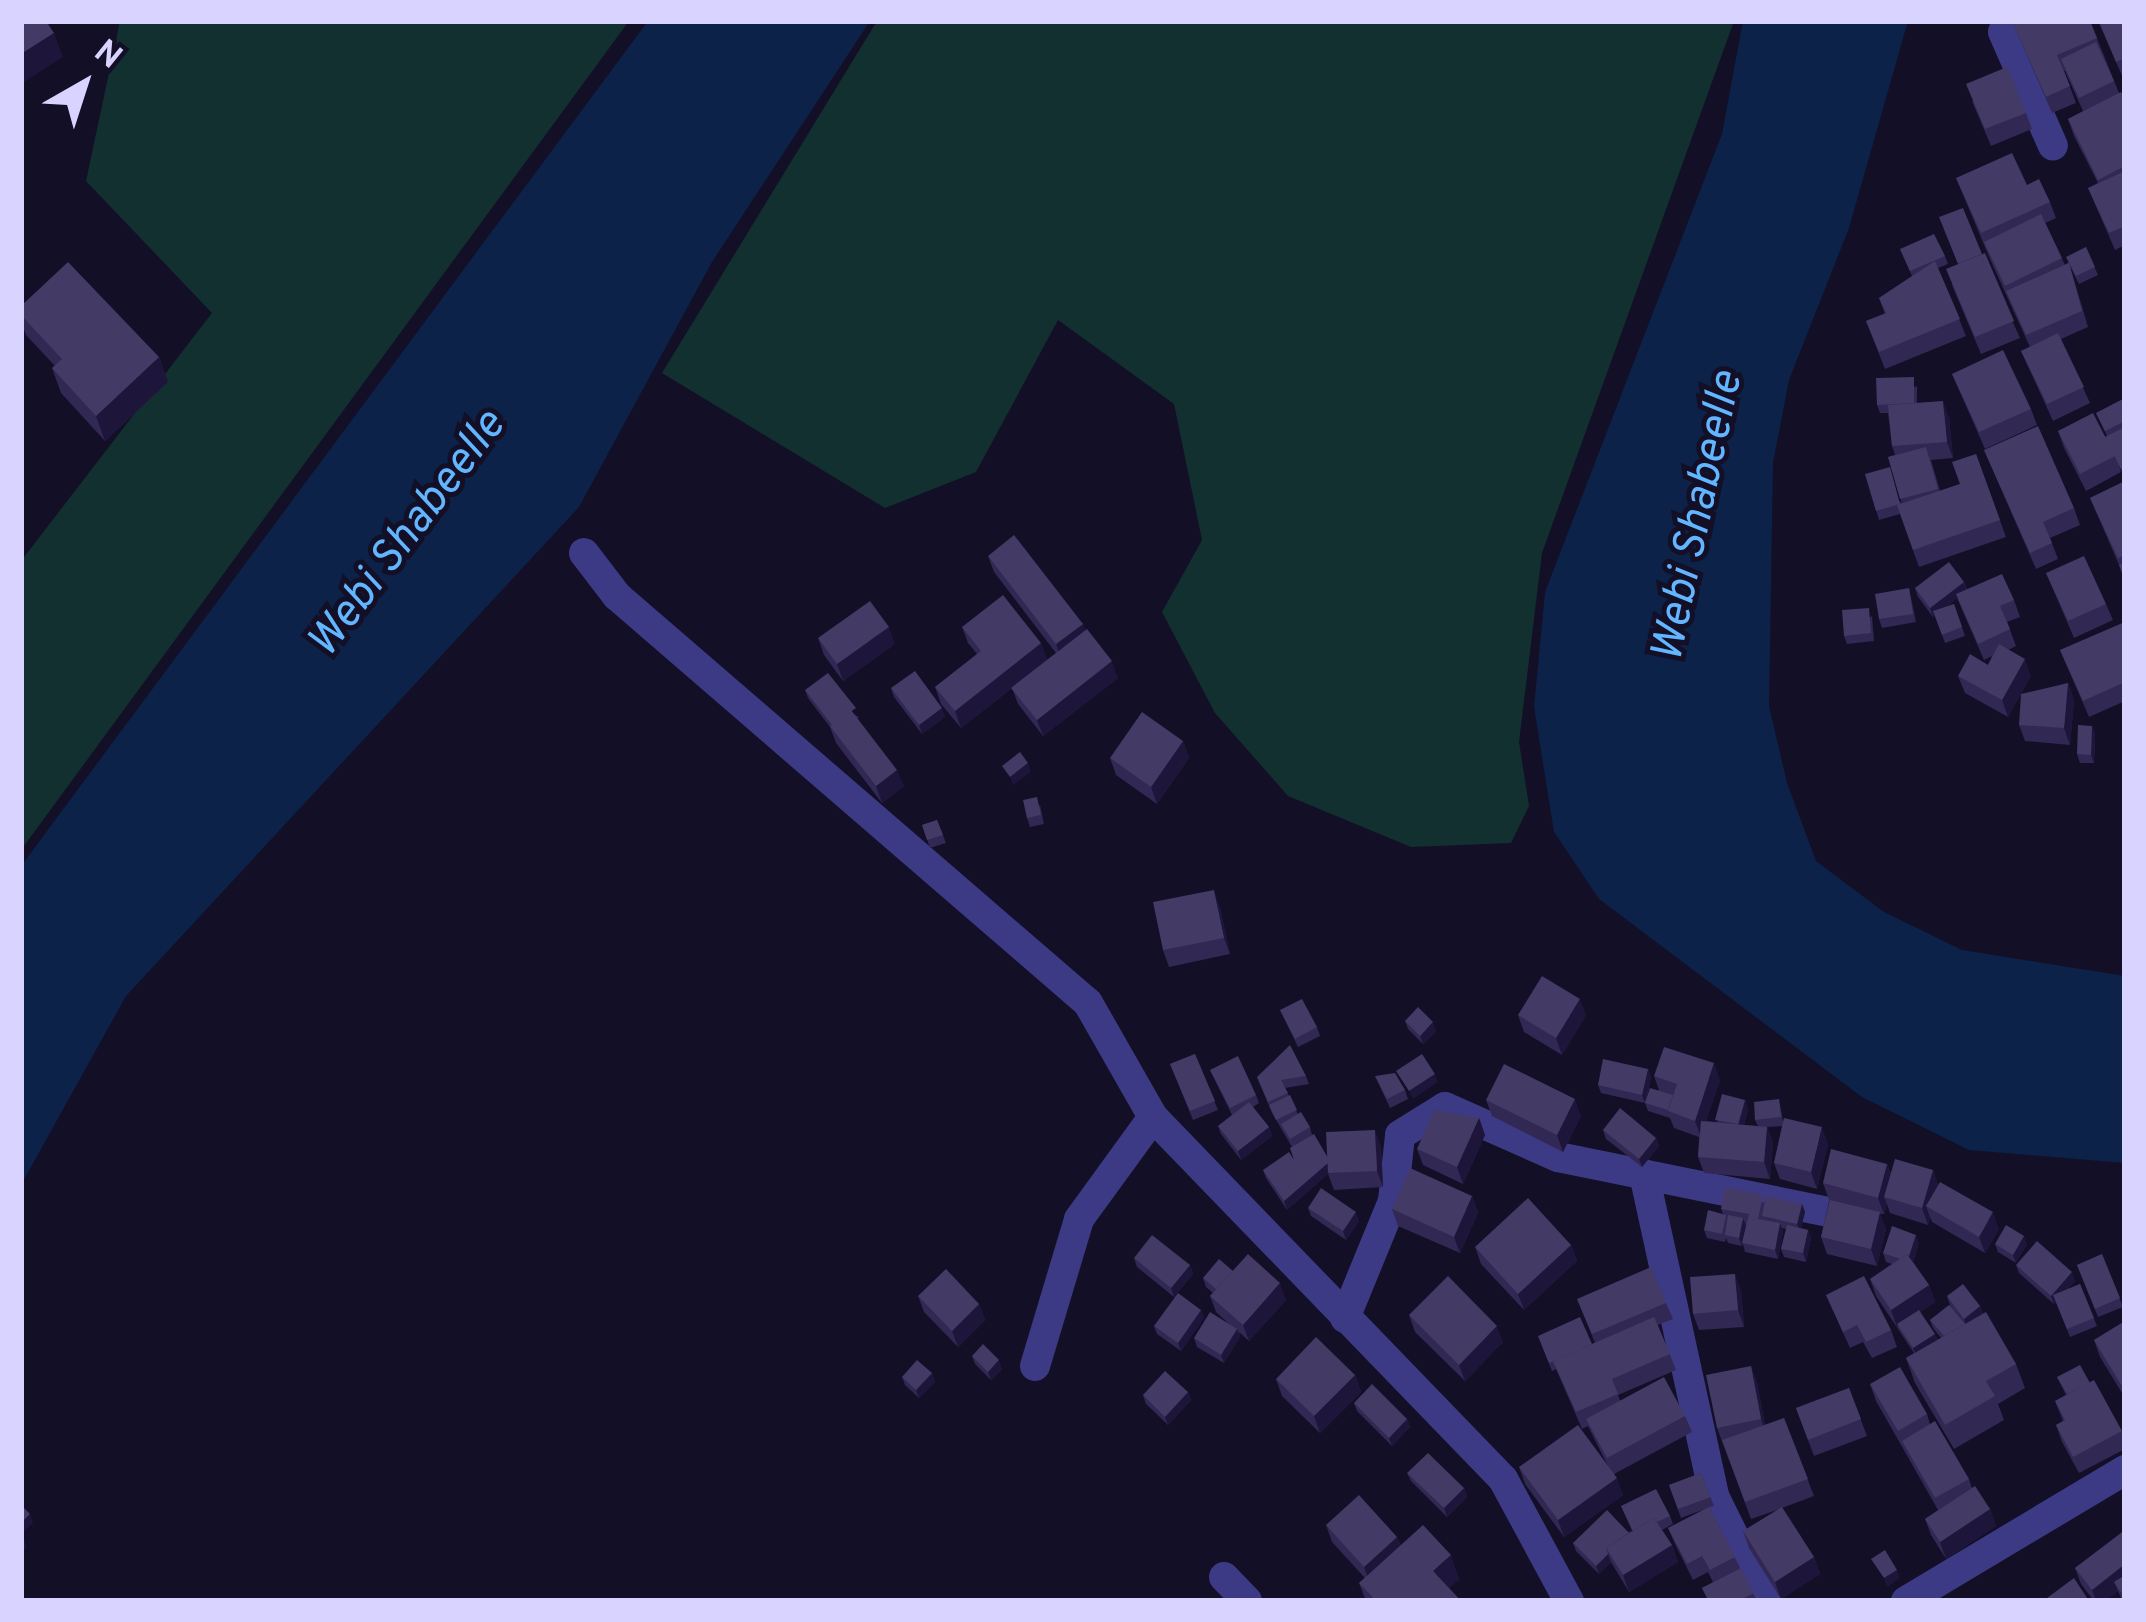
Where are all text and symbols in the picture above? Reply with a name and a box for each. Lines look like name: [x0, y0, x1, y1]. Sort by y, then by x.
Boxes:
north arrow: [24, 24, 144, 144]
text: N: [84, 32, 129, 80]
water label: Webi Shabeelle: [1642, 367, 1756, 667]
water label: Webi Shabeelle: [298, 401, 518, 669]

